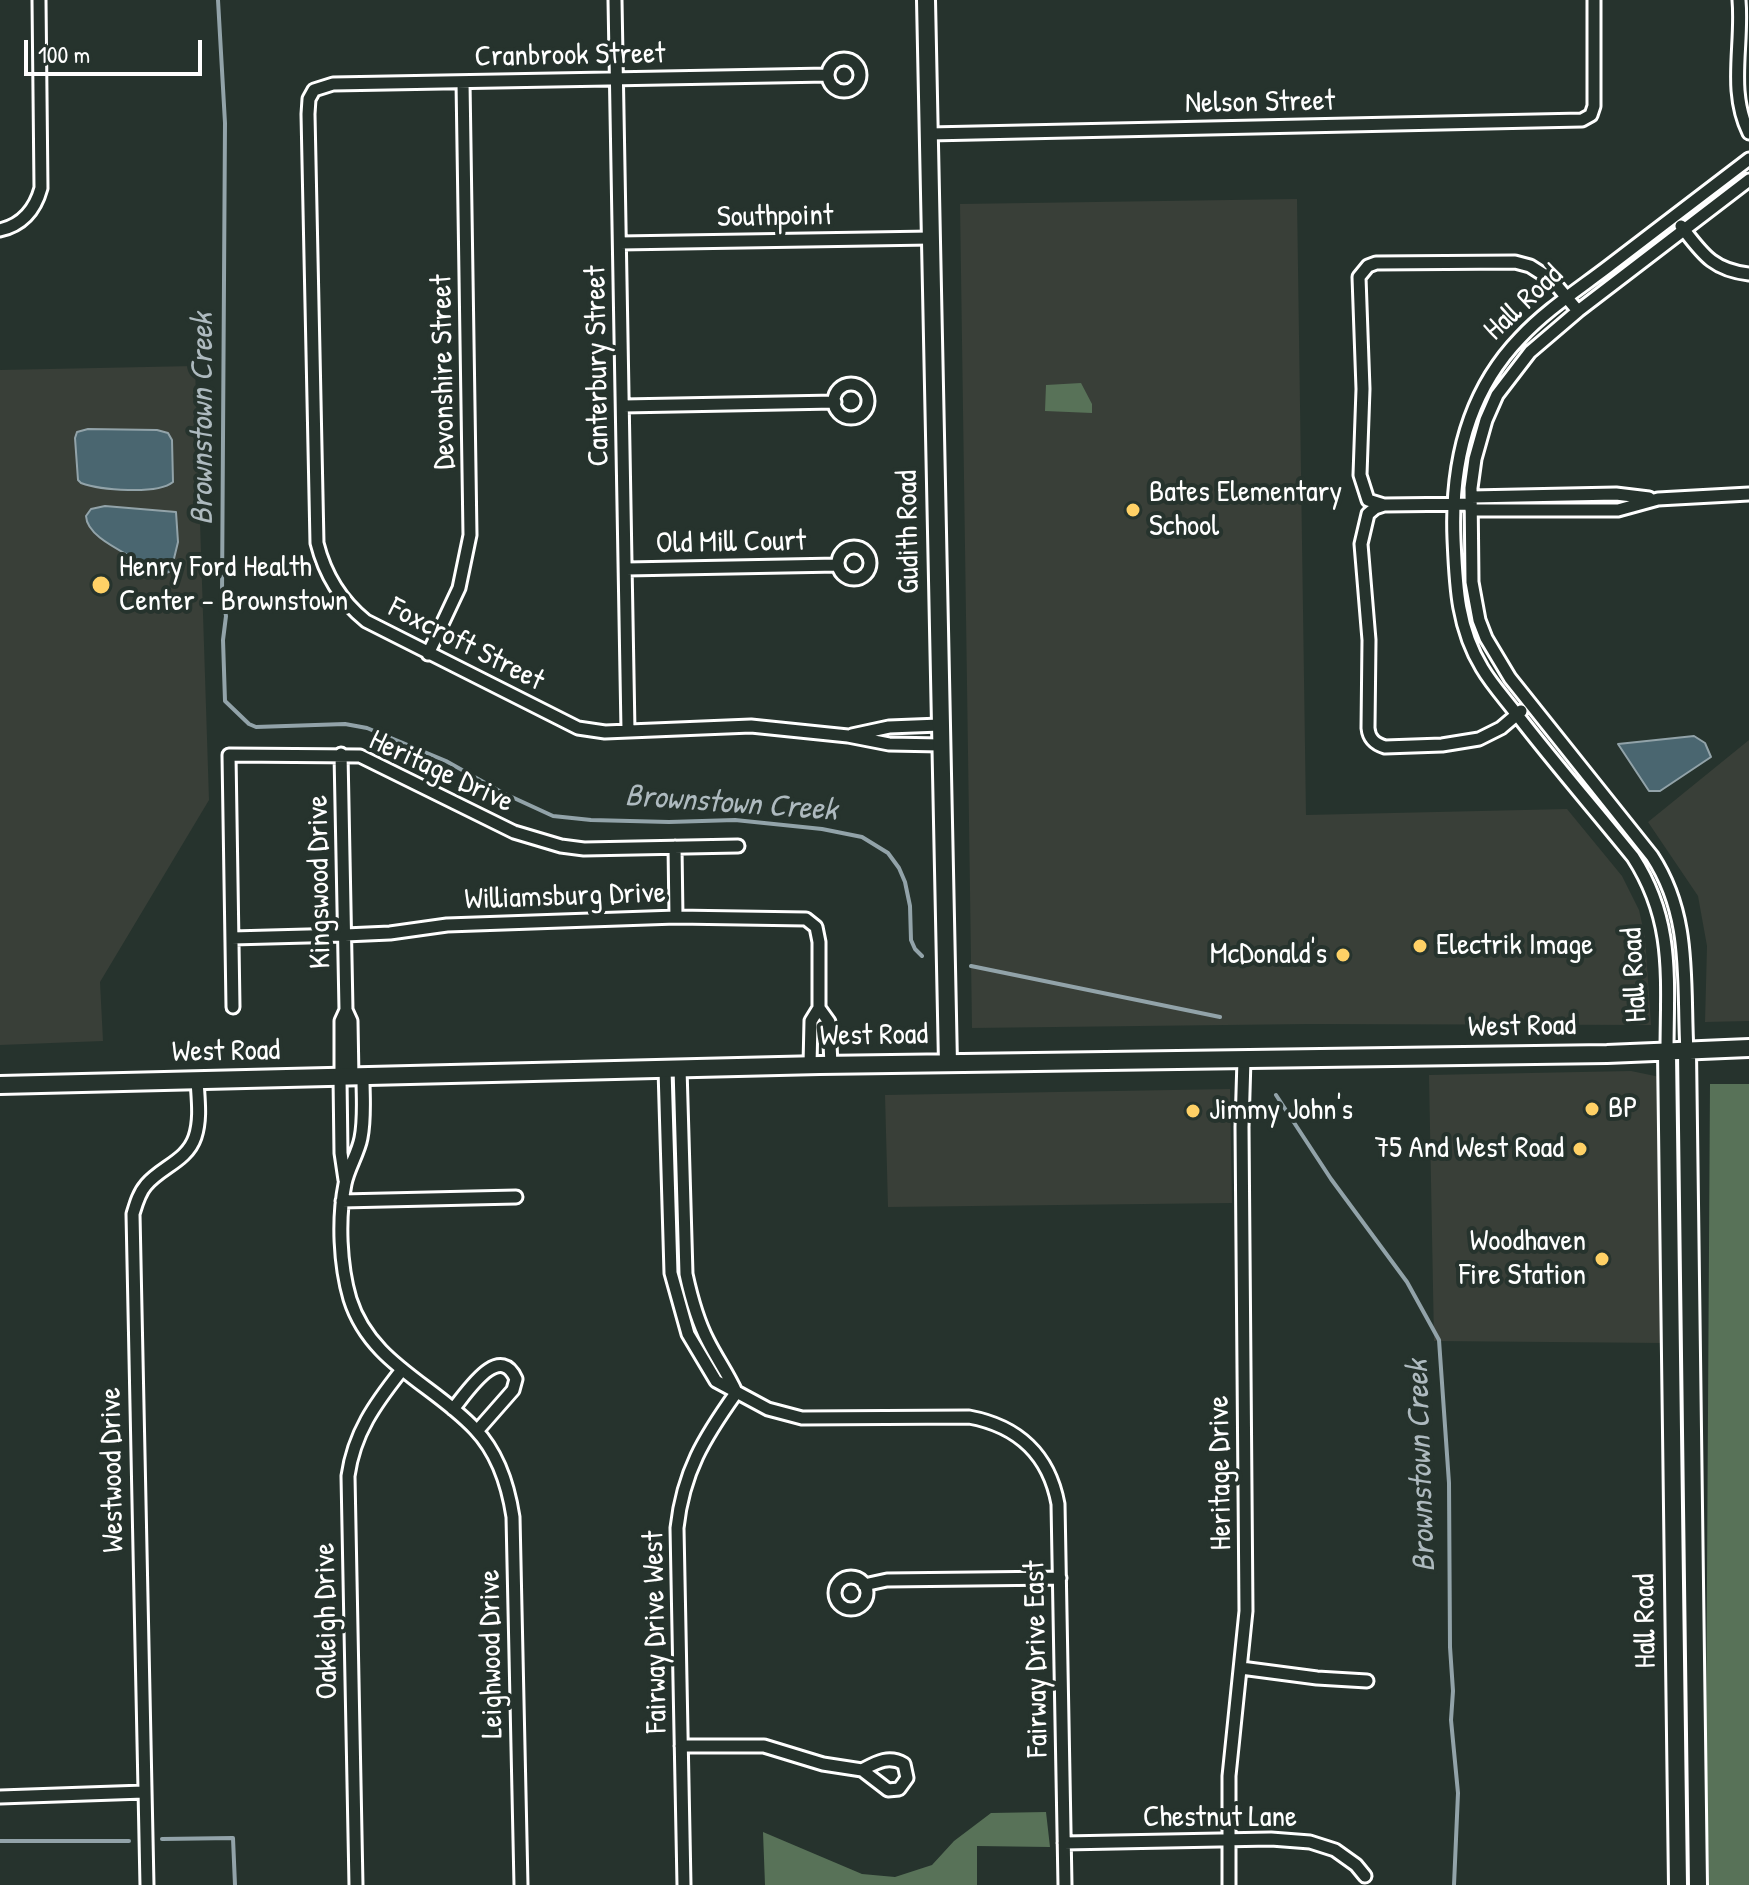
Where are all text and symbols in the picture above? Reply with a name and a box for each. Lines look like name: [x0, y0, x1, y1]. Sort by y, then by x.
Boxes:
scale bar: [28, 24, 206, 74]
street label: Cranbrook Street: [474, 36, 666, 76]
text: 100 m: [38, 38, 90, 70]
street label: Nelson Street: [1185, 84, 1335, 122]
street label: Southpoint: [717, 198, 833, 236]
street label: Hall Road: [1477, 258, 1571, 348]
street label: Canterbury Street: [578, 265, 618, 467]
street label: Devonshire Street: [424, 274, 464, 470]
water label: Brownstown Creek: [184, 313, 222, 525]
street label: Gudith Road: [890, 470, 928, 594]
place label: Bates Elementary School: [1149, 475, 1342, 546]
marker: Bates Elementary School: [1124, 501, 1142, 519]
street label: Old Mill Court: [656, 524, 806, 562]
place label: Henry Ford Health Center - Brownstown: [119, 550, 348, 620]
marker: Henry Ford Health Center - Brownstown: [90, 574, 112, 596]
street label: Foxcroft Street: [382, 590, 550, 700]
street label: Heritage Drive: [363, 723, 519, 821]
water label: Brownstown Creek: [624, 777, 838, 831]
street label: Kingswood Drive: [300, 795, 340, 969]
street label: Williamsburg Drive: [464, 876, 666, 918]
street label: Hall Road: [1615, 927, 1655, 1023]
place label: Electrik Image: [1436, 928, 1593, 964]
place label: McDonald's: [1210, 937, 1327, 973]
marker: Electrik Image: [1411, 937, 1429, 955]
marker: McDonald's: [1334, 946, 1352, 964]
street label: West Road: [1468, 1008, 1576, 1046]
street label: West Road: [820, 1017, 928, 1055]
street label: West Road: [172, 1033, 280, 1071]
place label: BP: [1608, 1091, 1638, 1127]
place label: Jimmy John's: [1209, 1093, 1353, 1129]
marker: BP: [1583, 1100, 1601, 1118]
marker: Jimmy John's: [1184, 1102, 1202, 1120]
place label: 75 And West Road: [1374, 1131, 1564, 1167]
marker: 75 And West Road: [1571, 1140, 1589, 1158]
place label: Woodhaven Fire Station: [1459, 1224, 1586, 1294]
marker: Woodhaven Fire Station: [1593, 1250, 1611, 1268]
water label: Brownstown Creek: [1399, 1359, 1445, 1573]
street label: Westwood Drive: [94, 1387, 132, 1553]
street label: Heritage Drive: [1202, 1395, 1240, 1551]
street label: Fairway Drive West: [636, 1531, 676, 1733]
street label: Oakleigh Drive: [308, 1542, 346, 1700]
street label: Fairway Drive East: [1017, 1560, 1057, 1758]
street label: Leighwood Drive: [473, 1569, 511, 1739]
street label: Hall Road: [1627, 1573, 1665, 1669]
street label: Chestnut Lane: [1143, 1800, 1297, 1836]

